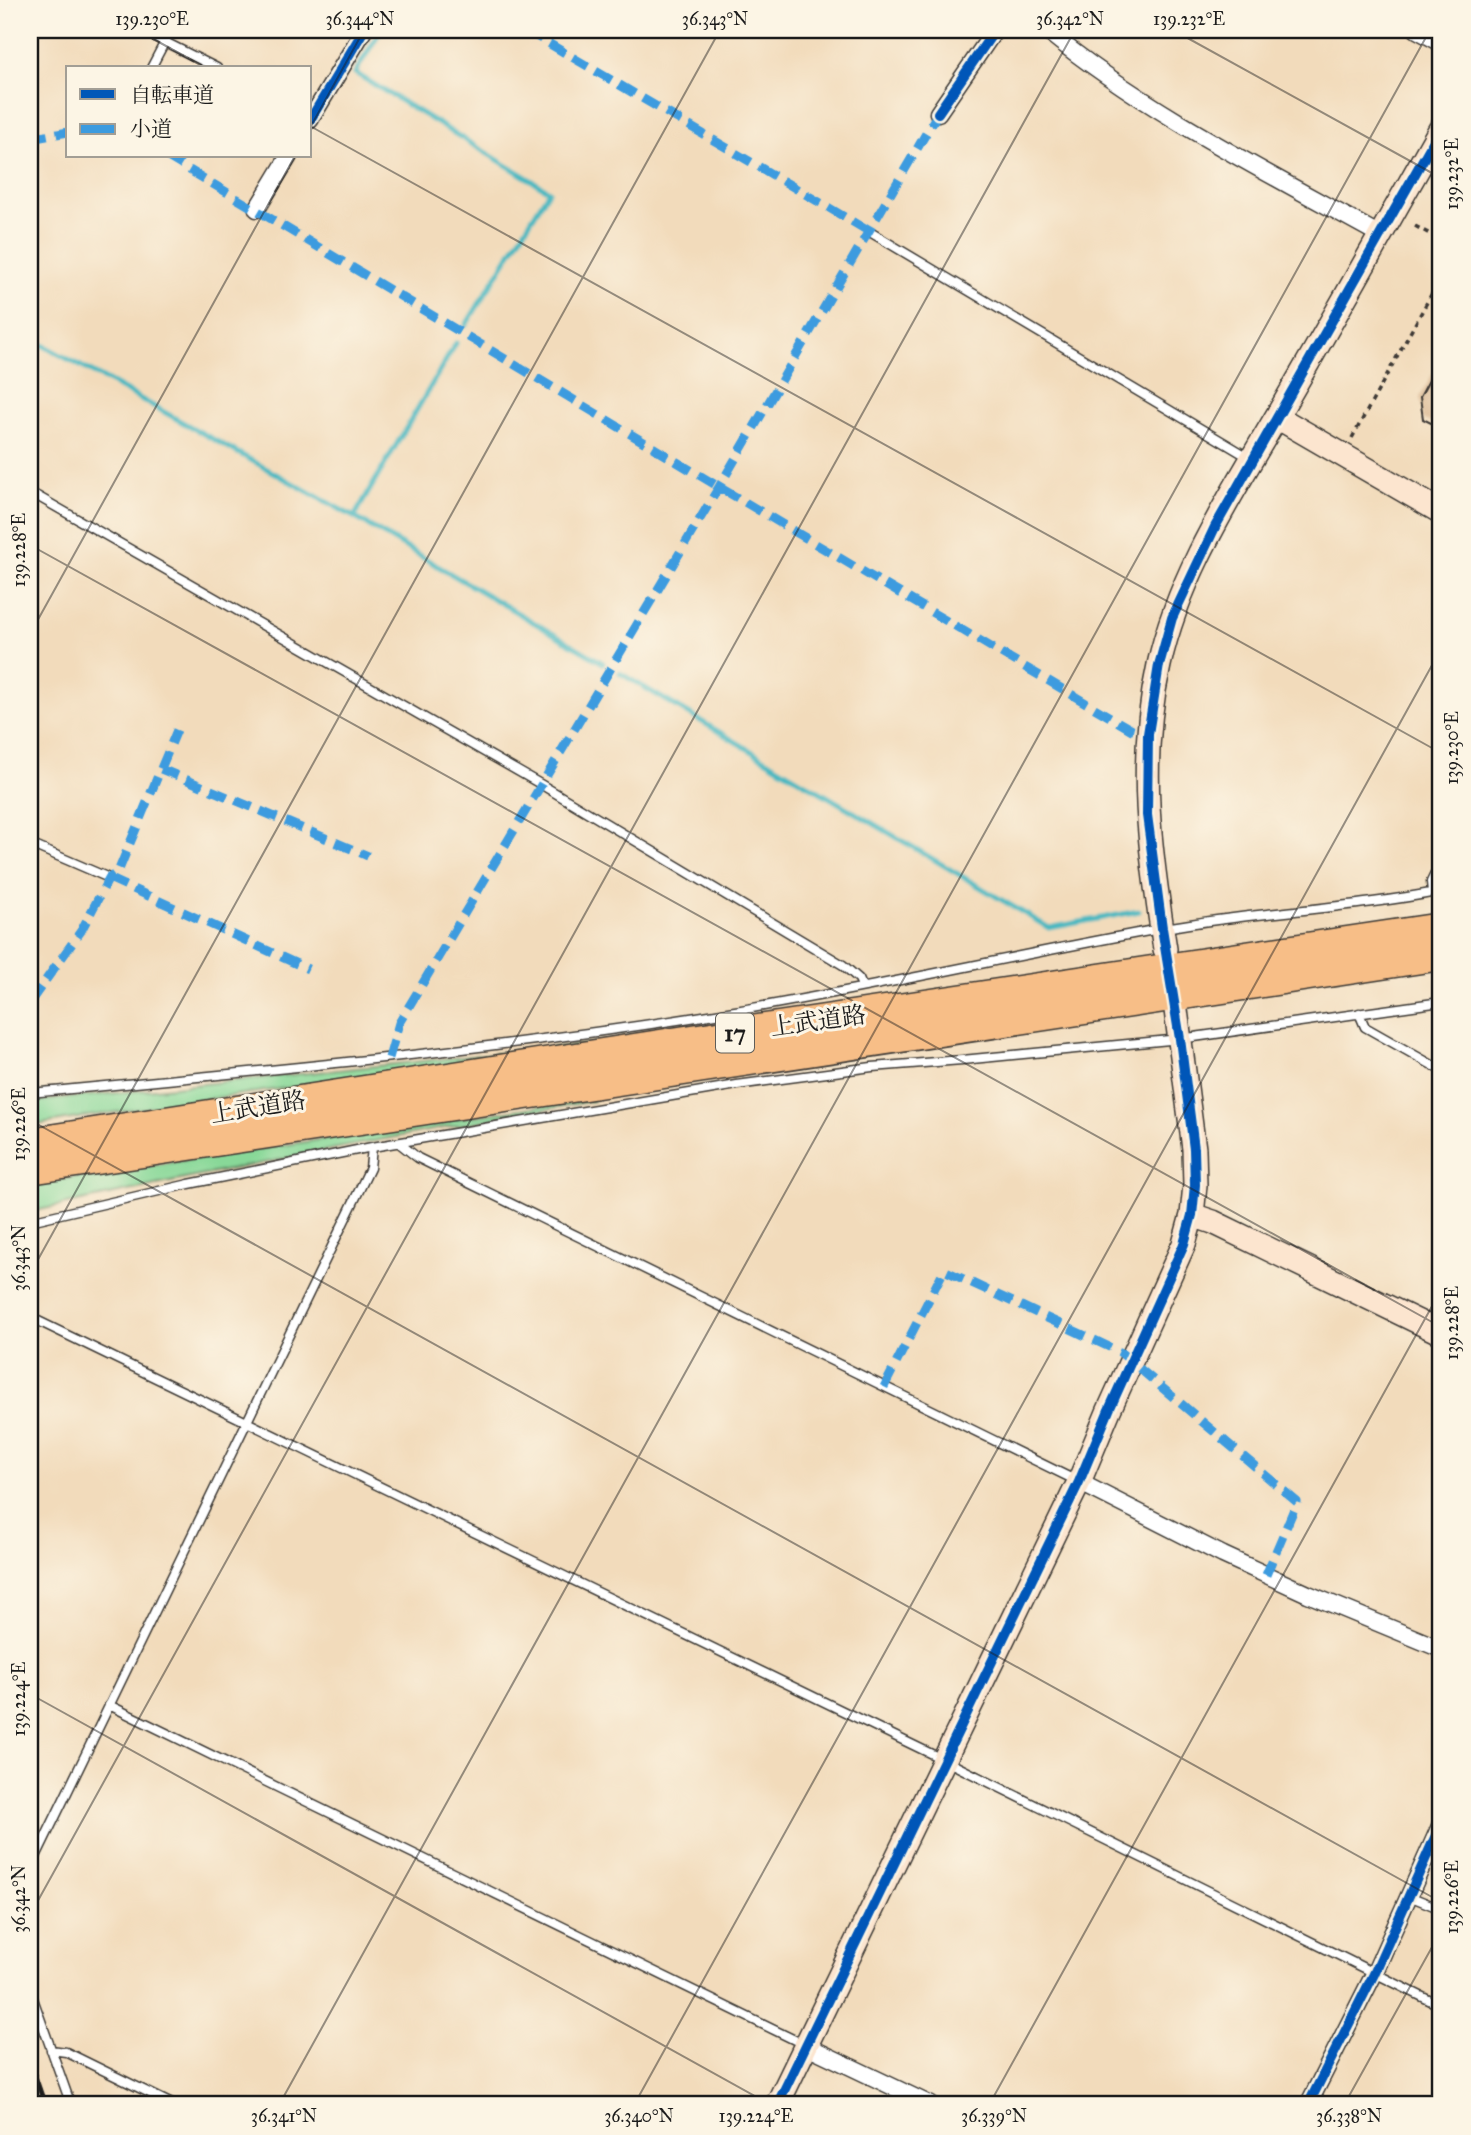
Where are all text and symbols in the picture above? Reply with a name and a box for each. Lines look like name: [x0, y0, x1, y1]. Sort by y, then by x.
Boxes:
text: 139.230°E: [115, 8, 189, 30]
text: 36.344°N: [325, 8, 395, 30]
text: 36.343°N: [682, 8, 748, 30]
text: 36.342°N: [1036, 8, 1104, 30]
text: 139.232°E: [1153, 8, 1225, 30]
legend: [66, 66, 312, 158]
text: 自転車道: [130, 82, 214, 108]
text: 小道: [130, 116, 172, 142]
text: 139.232°E: [1441, 138, 1463, 210]
text: 139.228°E: [8, 513, 30, 587]
text: 139.230°E: [1441, 711, 1463, 785]
street label: 上武道路: [768, 999, 868, 1043]
road number: 17: [716, 1014, 754, 1052]
street label: 上武道路: [208, 1085, 308, 1129]
text: 139.226°E: [8, 1087, 30, 1161]
text: 36.343°N: [8, 1225, 30, 1291]
text: 139.228°E: [1441, 1286, 1463, 1360]
text: 139.224°E: [8, 1661, 30, 1736]
text: 139.226°E: [1441, 1860, 1463, 1934]
text: 36.342°N: [8, 1865, 30, 1933]
text: 36.341°N: [251, 2105, 317, 2127]
text: 36.340°N: [604, 2105, 674, 2127]
text: 139.224°E: [719, 2105, 794, 2127]
text: 36.339°N: [961, 2105, 1027, 2127]
text: 36.338°N: [1316, 2105, 1382, 2127]

